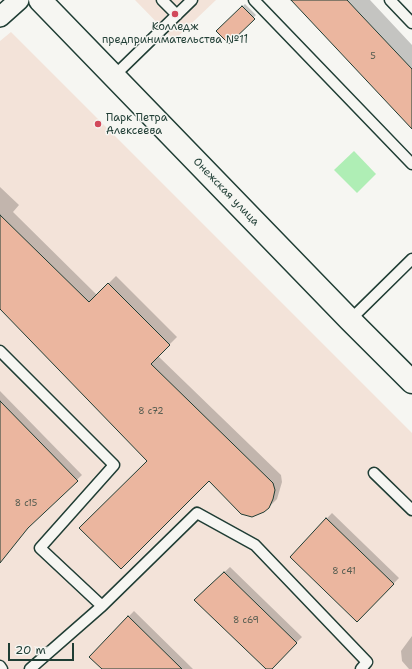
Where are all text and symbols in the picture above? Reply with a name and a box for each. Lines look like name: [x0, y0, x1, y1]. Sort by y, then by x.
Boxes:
marker: Колледж предпринимательства №11: [170, 9, 180, 19]
place label: Колледж предпринимательства №11: [102, 20, 248, 46]
house number: 5: [370, 52, 376, 62]
place label: Парк Петра Алексеева: [106, 111, 168, 137]
marker: Парк Петра Алексеева: [93, 119, 103, 129]
street label: Онежская улица: [190, 155, 262, 229]
house number: 8 с72: [138, 407, 164, 417]
house number: 8 с15: [15, 499, 37, 509]
house number: 8 с41: [332, 567, 356, 577]
house number: 8 с69: [233, 616, 259, 626]
scale bar: [10, 635, 76, 661]
text: 20 m: [15, 642, 46, 658]

